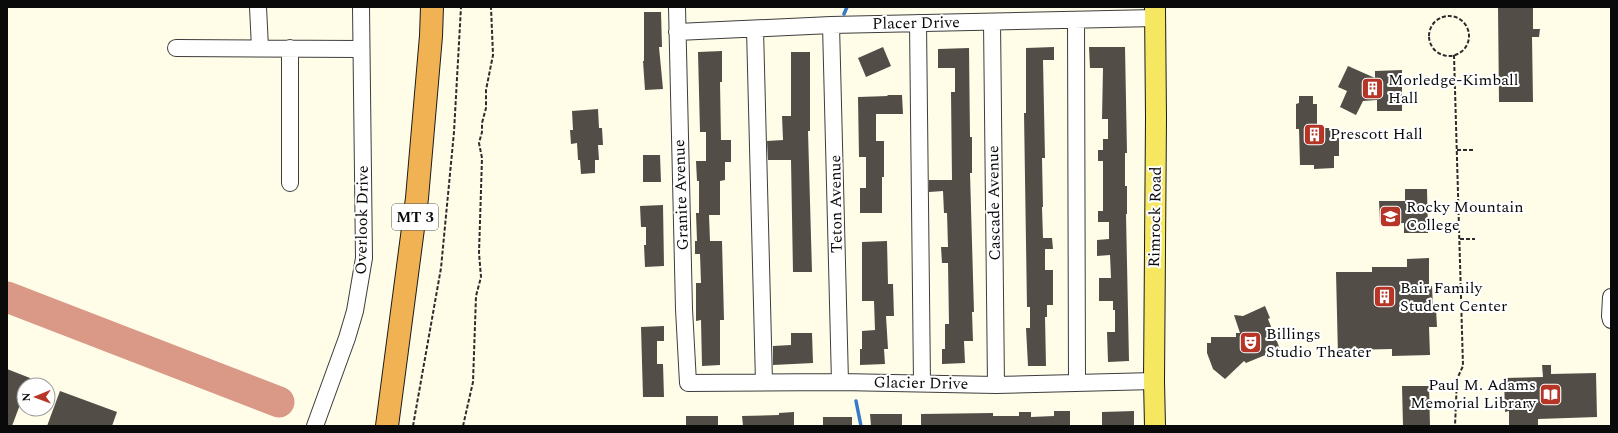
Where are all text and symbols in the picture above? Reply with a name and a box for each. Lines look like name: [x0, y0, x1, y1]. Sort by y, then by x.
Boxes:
street label: Placer Drive: [872, 10, 960, 36]
place label: Morledge-Kimball Hall: [1388, 68, 1518, 110]
building icon: Morledge-Kimball Hall: [1359, 76, 1385, 102]
building icon: Prescott Hall: [1302, 121, 1328, 147]
place label: Prescott Hall: [1330, 122, 1423, 146]
street label: Granite Avenue: [667, 139, 695, 251]
street label: Cascade Avenue: [981, 145, 1007, 261]
street label: Teton Avenue: [823, 155, 849, 253]
street label: Overlook Drive: [349, 165, 375, 275]
street label: Rimrock Road: [1142, 166, 1168, 268]
place label: Rocky Mountain College: [1406, 195, 1524, 237]
school or university icon: Rocky Mountain College: [1378, 203, 1404, 229]
road number: MT 3: [392, 204, 438, 230]
place label: Bair Family Student Center: [1400, 276, 1507, 318]
building icon: Bair Family Student Center: [1372, 284, 1398, 310]
place label: Billings Studio Theater: [1266, 322, 1371, 364]
theatre icon: Billings Studio Theater: [1237, 330, 1263, 356]
street label: Glacier Drive: [873, 370, 969, 396]
place label: Paul M. Adams Memorial Library: [1410, 373, 1537, 415]
north arrow: [16, 377, 56, 417]
library icon: Paul M. Adams Memorial Library: [1538, 381, 1564, 407]
text: N: [18, 393, 35, 402]

